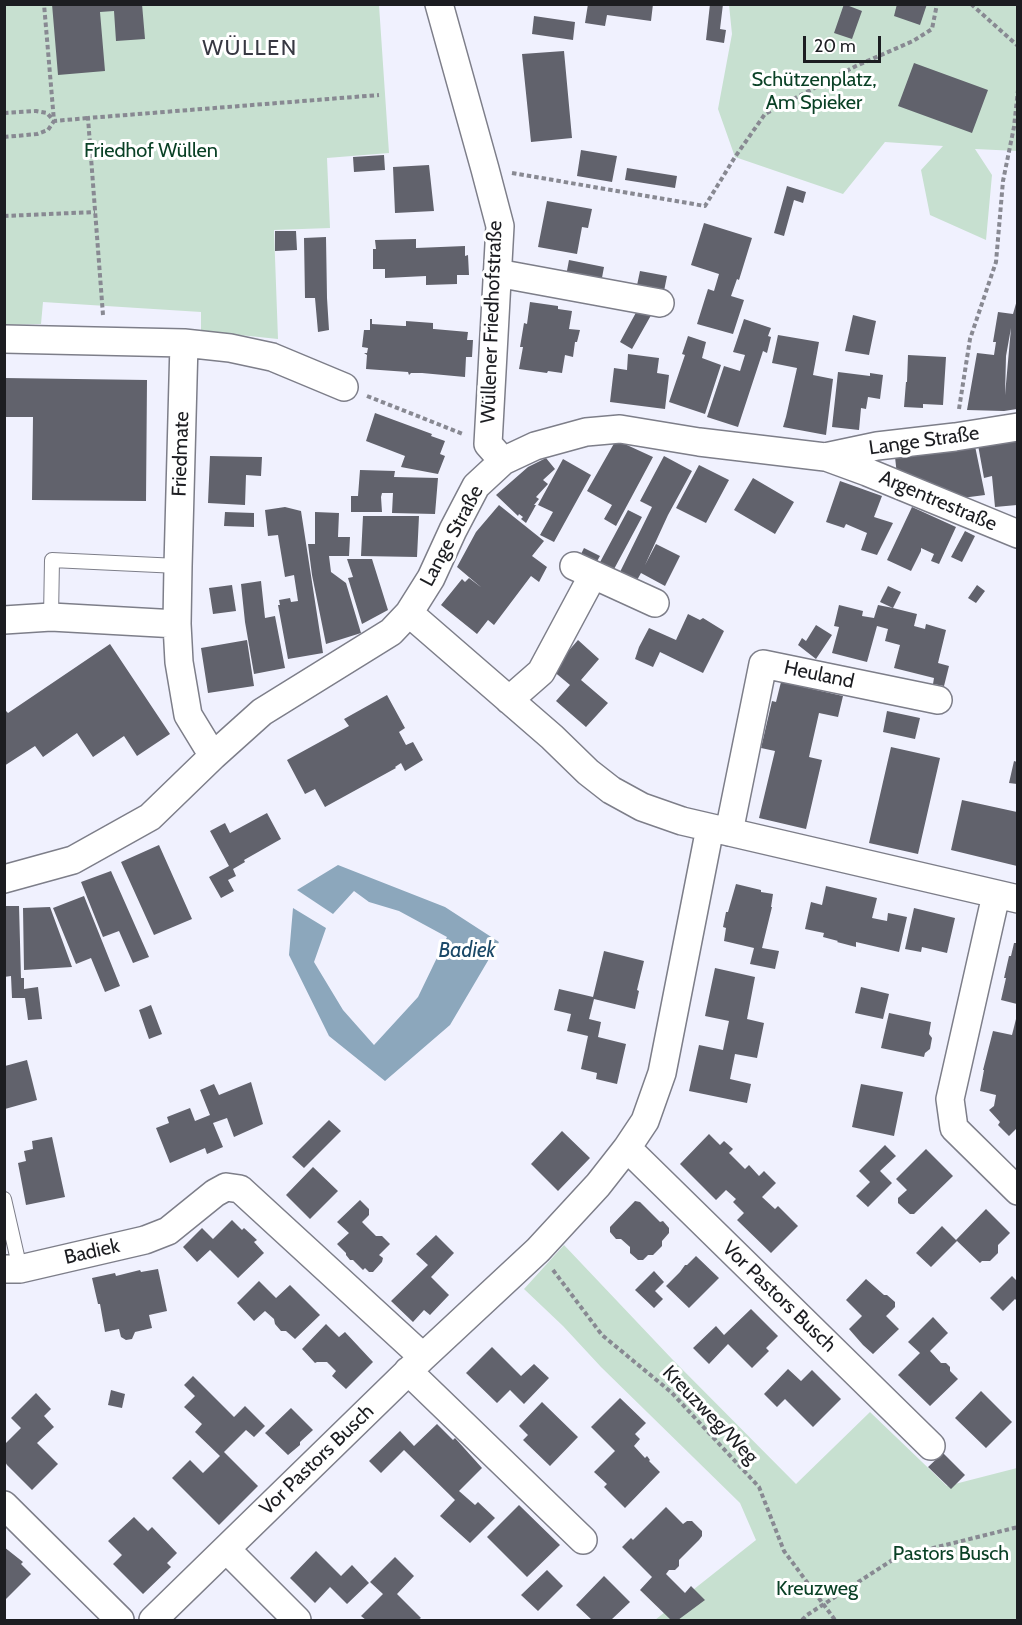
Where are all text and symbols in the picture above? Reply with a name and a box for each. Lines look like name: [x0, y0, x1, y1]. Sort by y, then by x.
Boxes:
scale bar: [806, 24, 884, 62]
text: 20 m: [814, 35, 856, 57]
district label: WÜLLEN: [202, 36, 298, 62]
park label: Schützenplatz, Am Spieker: [751, 68, 877, 115]
park label: Friedhof Wüllen: [84, 139, 218, 163]
street label: Wüllener Friedhofstraße: [476, 220, 508, 424]
street label: Friedmate: [168, 411, 194, 497]
street label: Lange Straße: [867, 421, 981, 461]
street label: Argentrestraße: [876, 465, 1000, 537]
street label: Lange Straße: [415, 481, 489, 591]
street label: Heuland: [782, 656, 856, 694]
water label: Badiek: [438, 938, 496, 964]
street label: Badiek: [62, 1234, 122, 1270]
street label: Vor Pastors Busch: [717, 1237, 841, 1357]
street label: Kreuzweg/Weg: [657, 1361, 763, 1469]
street label: Vor Pastors Busch: [255, 1400, 379, 1520]
park label: Pastors Busch: [893, 1542, 1009, 1566]
park label: Kreuzweg: [776, 1577, 858, 1601]

